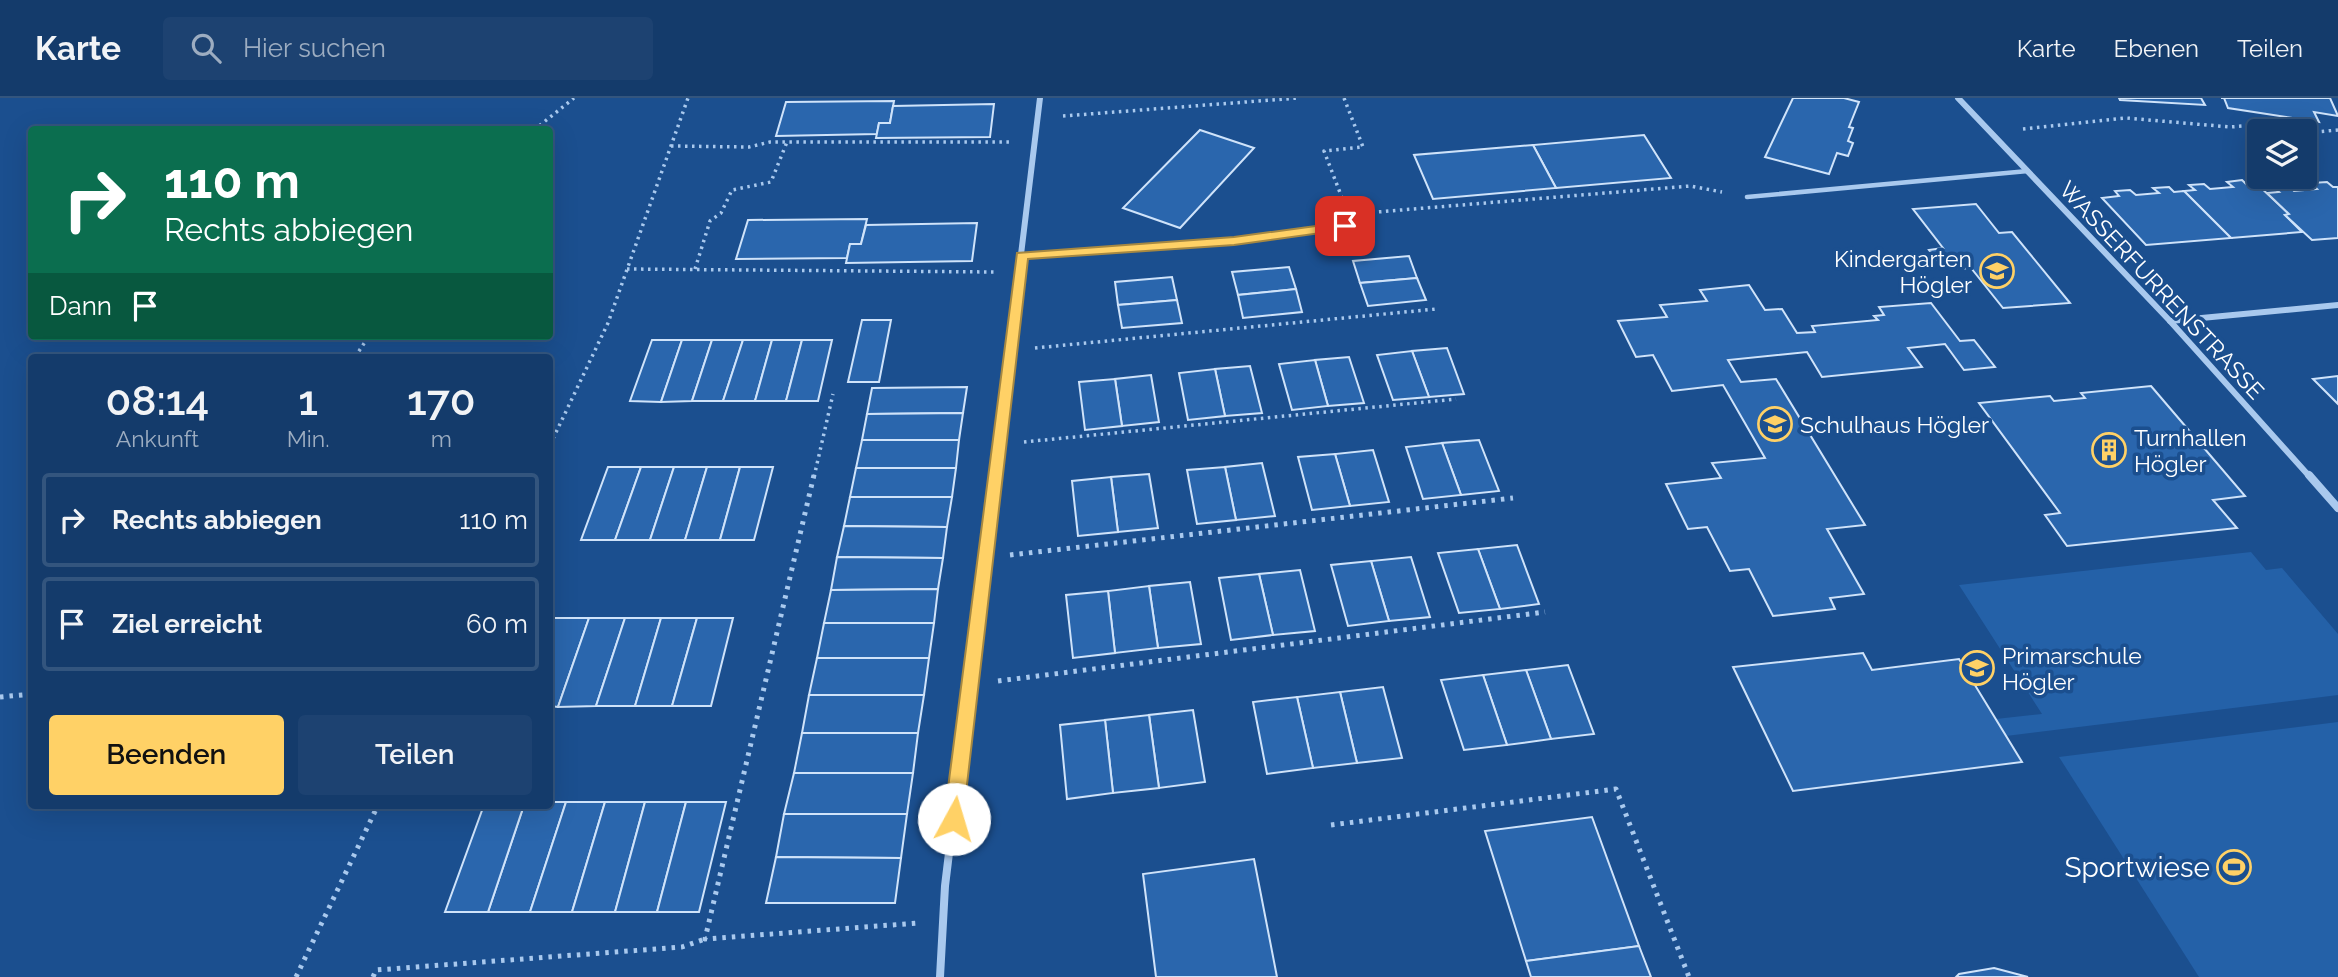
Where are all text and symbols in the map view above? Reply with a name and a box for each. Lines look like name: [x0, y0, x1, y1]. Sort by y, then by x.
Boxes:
search box: [163, 17, 653, 80]
text: Karte: [35, 29, 121, 68]
icon: search: [187, 29, 225, 67]
text: Hier suchen: [243, 33, 386, 63]
text: Karte: [2017, 34, 2076, 63]
text: Ebenen: [2114, 34, 2199, 63]
text: Teilen: [2237, 34, 2303, 63]
map controls: [2247, 119, 2317, 189]
button: layers: [2247, 119, 2317, 189]
text: 110 m: [164, 152, 300, 209]
icon: right: [49, 154, 140, 245]
street label: WASSERFURRENSTRASSE: [2054, 176, 2270, 404]
pin: [1315, 196, 1375, 256]
icon: arrive: [1326, 207, 1364, 245]
text: Rechts abbiegen: [164, 211, 413, 248]
place label: Kindergarten Högler: [1834, 245, 1972, 298]
school or university icon: Kindergarten Högler: [1978, 252, 2016, 290]
icon: arrive: [126, 287, 164, 325]
text: Dann: [49, 291, 112, 321]
text: 08:14: [105, 376, 209, 425]
text: 1: [298, 376, 318, 425]
text: 170: [407, 376, 476, 425]
school or university icon: Schulhaus Högler: [1756, 405, 1794, 443]
place label: Schulhaus Högler: [1800, 411, 1989, 438]
place label: Turnhallen Högler: [2134, 424, 2247, 477]
text: Ankunft: [116, 425, 199, 452]
text: Min.: [287, 425, 330, 452]
text: m: [431, 425, 452, 452]
building icon: Turnhallen Högler: [2090, 431, 2128, 469]
icon: right: [53, 501, 91, 539]
text: Rechts abbiegen: [112, 505, 322, 535]
text: 110 m: [459, 505, 528, 535]
icon: arrive: [53, 605, 91, 643]
text: Ziel erreicht: [112, 609, 262, 639]
text: 60 m: [466, 609, 528, 639]
place label: Primarschule Högler: [2002, 642, 2142, 695]
school or university icon: Primarschule Högler: [1958, 649, 1996, 687]
button: Beenden: [49, 715, 284, 795]
button: Teilen: [298, 715, 532, 795]
position arrow: [917, 782, 991, 856]
sports icon: Sportwiese: [2215, 848, 2253, 886]
place label: Sportwiese: [2065, 851, 2210, 884]

